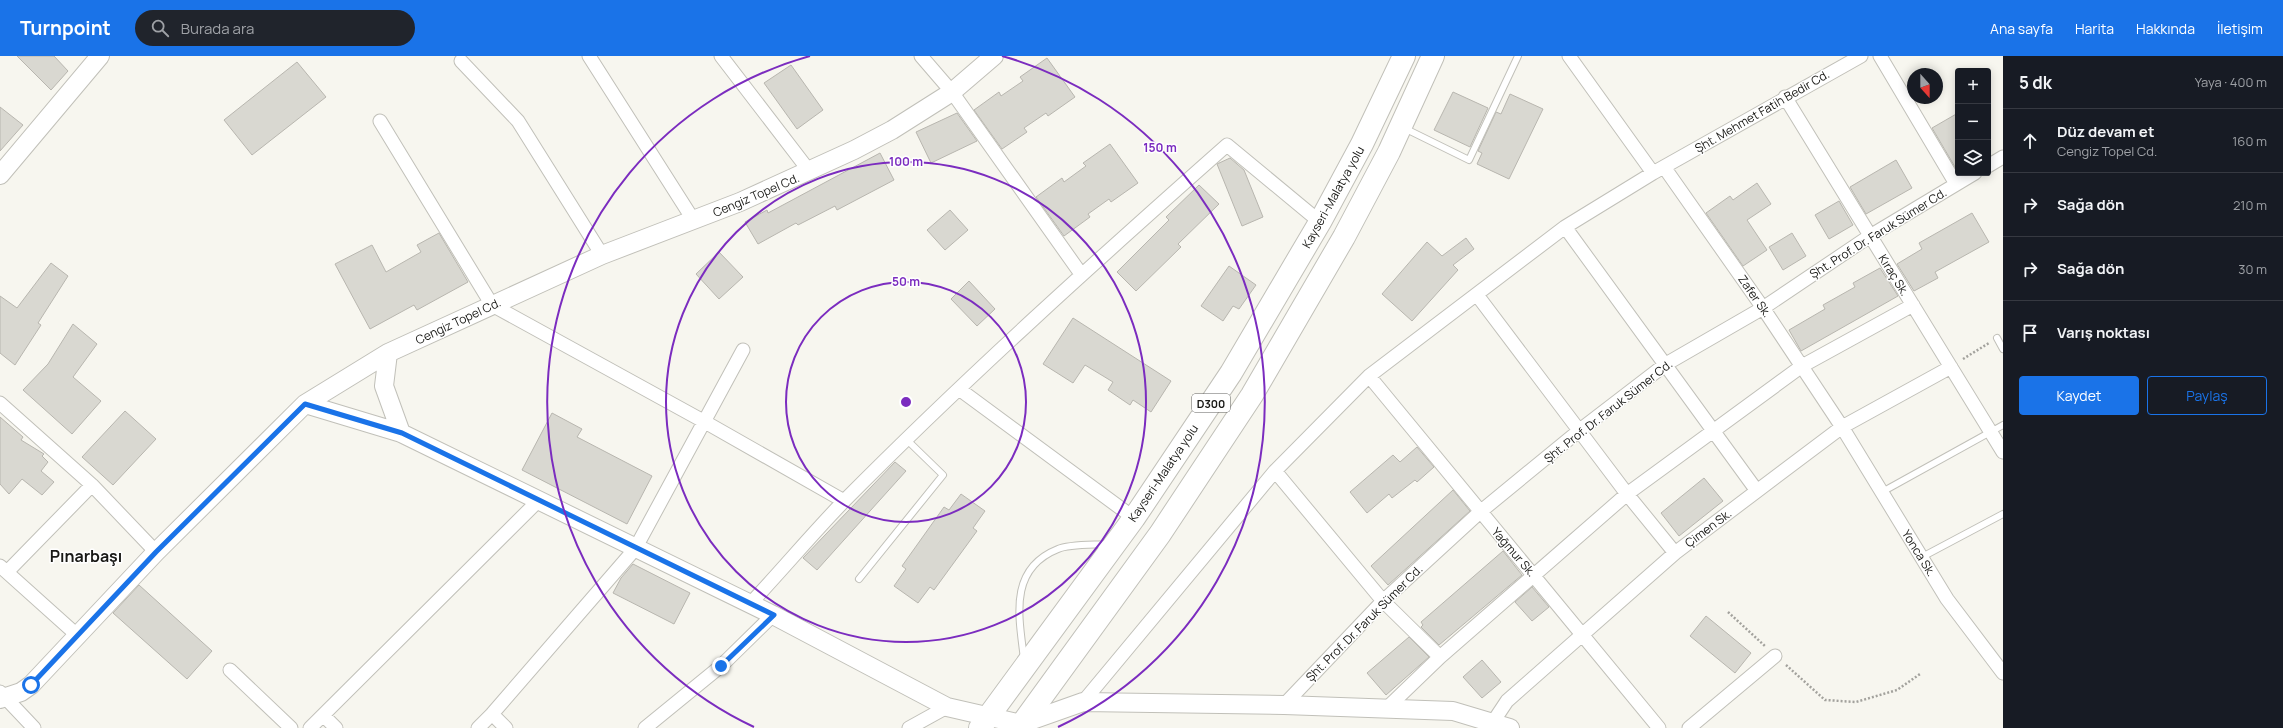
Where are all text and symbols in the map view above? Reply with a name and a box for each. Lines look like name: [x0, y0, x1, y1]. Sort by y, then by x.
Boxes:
search box: [135, 10, 415, 46]
text: Turnpoint: [20, 15, 111, 41]
icon: search: [149, 17, 171, 39]
text: Burada ara: [181, 18, 254, 39]
text: Ana sayfa: [1990, 19, 2053, 38]
text: Harita: [2075, 19, 2114, 38]
text: Hakkında: [2136, 19, 2195, 38]
text: İletişim: [2217, 19, 2263, 38]
street label: Şht. Mehmet Fatih Bedir Cd.: [1692, 65, 1832, 157]
north arrow: [1907, 68, 1943, 104]
map controls: [1955, 68, 1991, 176]
button: +: [1955, 68, 1991, 104]
text: 5 dk: [2019, 71, 2052, 94]
text: Yaya · 400 m: [2195, 73, 2267, 91]
button: −: [1955, 104, 1991, 140]
text: Düz devam et: [2057, 121, 2154, 142]
icon: ahead: [2019, 130, 2041, 152]
text: 160 m: [2232, 132, 2267, 150]
text: 150 m: [1143, 139, 1177, 156]
button: layers: [1955, 140, 1991, 176]
text: Cengiz Topel Cd.: [2057, 142, 2157, 160]
street label: Kayseri-Malatya yolu: [1298, 143, 1368, 251]
text: 100 m: [889, 153, 923, 170]
street label: Cengiz Topel Cd.: [710, 169, 802, 221]
street label: Şht. Prof. Dr. Faruk Sümer Cd.: [1806, 184, 1950, 282]
icon: right: [2019, 194, 2041, 216]
text: Sağa dön: [2057, 194, 2124, 215]
text: 210 m: [2233, 196, 2267, 214]
street label: Kıraç Sk.: [1875, 251, 1913, 299]
icon: right: [2019, 258, 2041, 280]
text: Sağa dön: [2057, 258, 2124, 279]
text: 30 m: [2238, 260, 2267, 278]
street label: Zafer Sk.: [1734, 271, 1776, 321]
text: 50 m: [892, 273, 920, 290]
street label: Cengiz Topel Cd.: [412, 294, 504, 348]
icon: arrive: [2019, 322, 2041, 344]
text: Varış noktası: [2057, 322, 2150, 343]
street label: Şht. Prof. Dr. Faruk Sümer Cd.: [1540, 355, 1676, 467]
button: Kaydet: [2019, 376, 2139, 415]
button: Paylaş: [2147, 376, 2267, 415]
road number: D300: [1192, 394, 1230, 412]
centre of rings: [899, 395, 913, 409]
street label: Kayseri-Malatya yolu: [1124, 421, 1202, 525]
street label: Çimen Sk.: [1681, 505, 1735, 551]
street label: Yağmur Sk.: [1488, 524, 1540, 580]
street label: Yonca Sk.: [1898, 526, 1940, 580]
district label: Pınarbaşı: [50, 545, 122, 567]
street label: Şht. Prof. Dr. Faruk Sümer Cd.: [1302, 561, 1426, 685]
route end: [712, 657, 730, 675]
route start: [22, 676, 40, 694]

